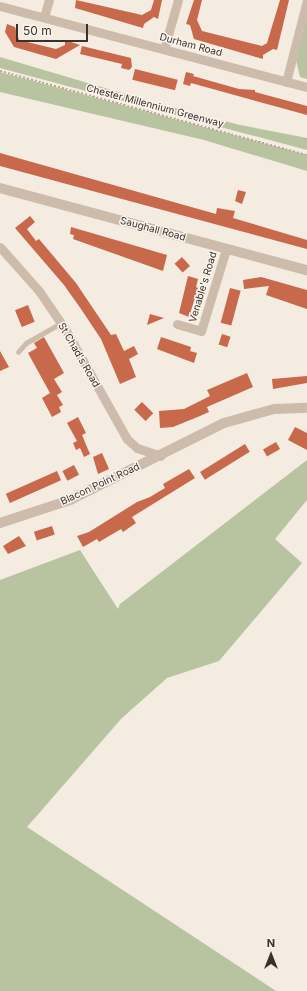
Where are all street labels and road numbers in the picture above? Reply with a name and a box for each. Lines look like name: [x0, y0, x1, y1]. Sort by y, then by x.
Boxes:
street label: Durham Road: [158, 31, 224, 59]
street label: Chester Millennium Greenway: [85, 82, 225, 130]
street label: Saughall Road: [119, 214, 187, 244]
street label: Venable's Road: [187, 250, 219, 324]
street label: St Chad's Road: [56, 321, 102, 389]
street label: Blacon Point Road: [59, 460, 141, 508]

